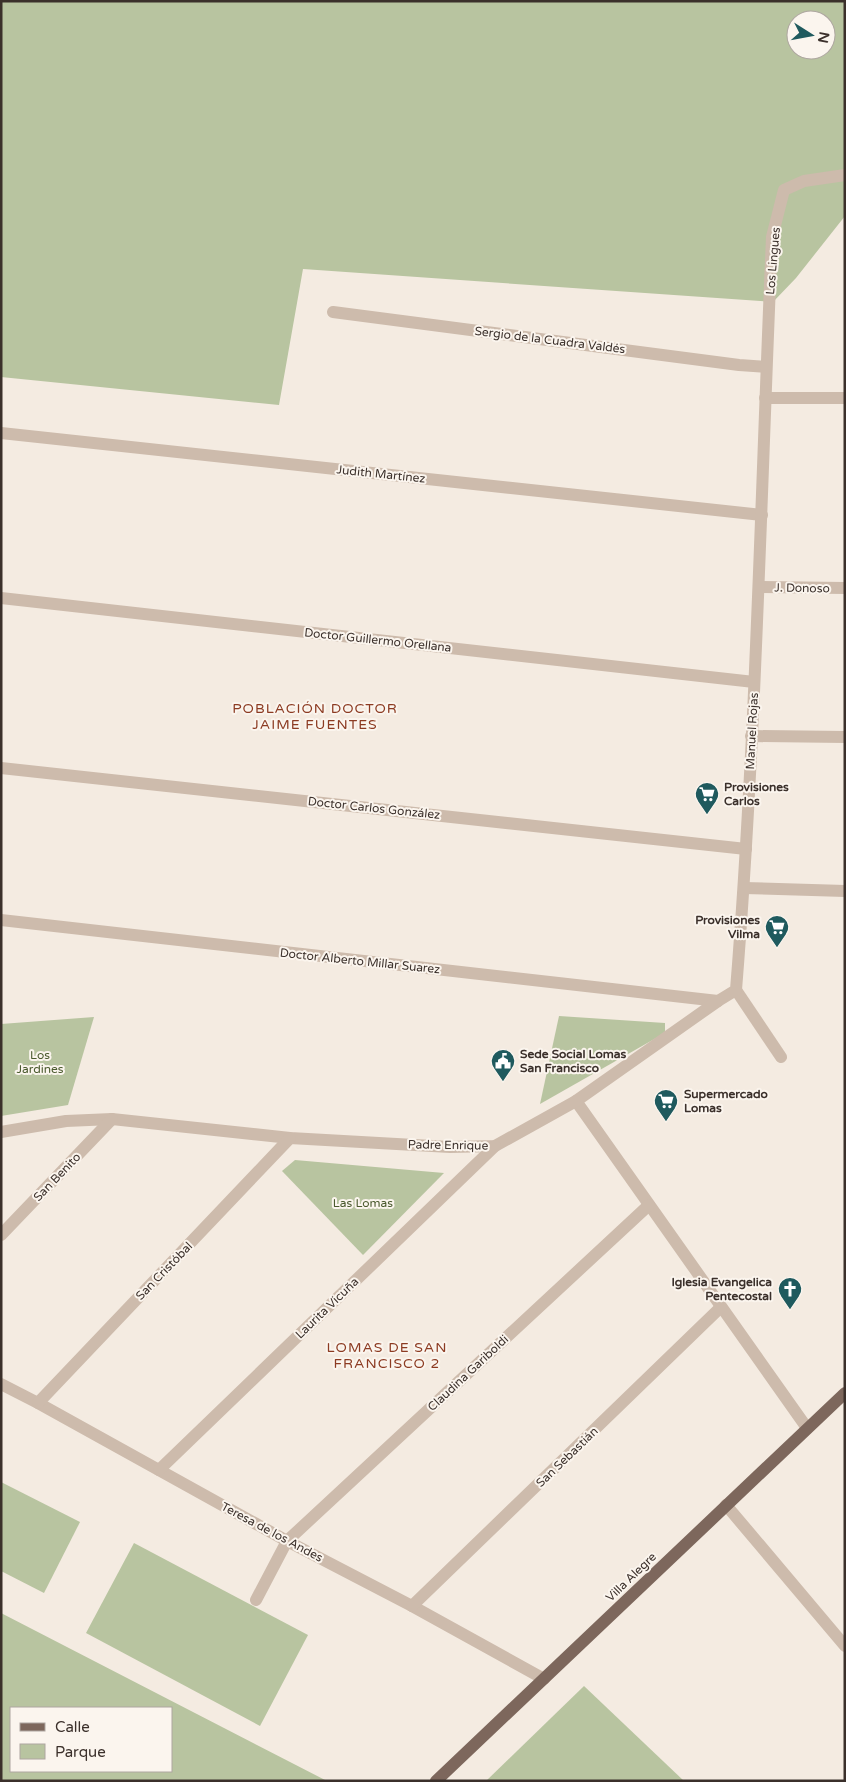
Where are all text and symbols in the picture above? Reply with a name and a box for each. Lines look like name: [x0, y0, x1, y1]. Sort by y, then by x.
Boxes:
north arrow: [786, 10, 836, 60]
text: N: [814, 30, 833, 45]
street label: Los Lingues: [763, 226, 783, 295]
street label: Sergio de la Cuadra Valdés: [474, 324, 626, 356]
street label: Judith Martínez: [336, 462, 426, 486]
street label: J. Donoso: [774, 581, 830, 595]
street label: Doctor Guillermo Orellana: [304, 625, 452, 655]
street label: Manuel Rojas: [743, 692, 761, 770]
district label: POBLACIÓN DOCTOR JAIME FUENTES: [232, 700, 398, 733]
place label: Provisiones Carlos: [724, 780, 789, 808]
supermarket icon: Provisiones Carlos: [694, 781, 720, 815]
street label: Doctor Carlos González: [307, 794, 441, 822]
place label: Provisiones Vilma: [695, 913, 760, 941]
supermarket icon: Provisiones Vilma: [764, 914, 790, 948]
street label: Doctor Alberto Millar Suarez: [279, 946, 441, 976]
place label: Sede Social Lomas San Francisco: [520, 1047, 627, 1075]
park label: Los Jardines: [16, 1048, 64, 1076]
public building icon: Sede Social Lomas San Francisco: [490, 1048, 516, 1082]
place label: Supermercado Lomas: [684, 1087, 768, 1115]
supermarket icon: Supermercado Lomas: [653, 1088, 679, 1122]
street label: Padre Enrique: [408, 1137, 489, 1153]
street label: San Benito: [31, 1150, 83, 1204]
park label: Las Lomas: [333, 1196, 393, 1210]
street label: San Cristóbal: [133, 1239, 195, 1303]
street label: Laurita Vicuña: [293, 1275, 361, 1341]
place label: Iglesia Evangelica Pentecostal: [671, 1275, 772, 1303]
church icon: Iglesia Evangelica Pentecostal: [777, 1276, 803, 1310]
street label: Claudina Gariboldi: [425, 1332, 511, 1414]
district label: LOMAS DE SAN FRANCISCO 2: [326, 1339, 448, 1372]
street label: San Sebastián: [533, 1424, 601, 1490]
street label: Teresa de los Andes: [219, 1499, 325, 1565]
street label: Villa Alegre: [603, 1549, 659, 1604]
legend: [10, 1707, 172, 1772]
text: Calle: [55, 1718, 90, 1736]
text: Parque: [55, 1743, 106, 1761]

